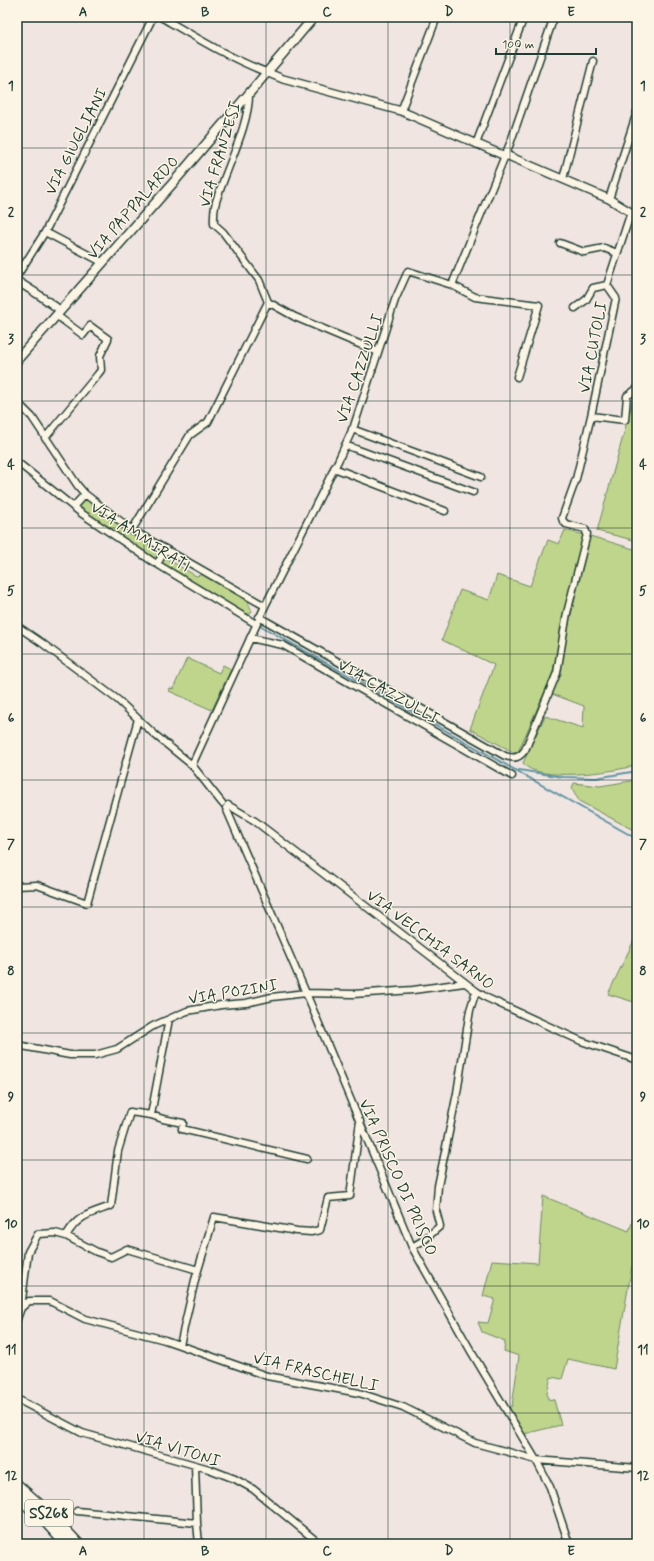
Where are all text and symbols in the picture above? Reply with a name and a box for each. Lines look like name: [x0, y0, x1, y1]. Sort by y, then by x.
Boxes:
text: A: [79, 4, 87, 21]
text: B: [201, 4, 210, 21]
text: C: [322, 4, 332, 21]
text: D: [445, 4, 454, 21]
text: E: [567, 4, 575, 21]
scale bar: [496, 30, 596, 56]
text: 100 m: [502, 37, 534, 53]
text: 1: [8, 78, 14, 95]
text: 1: [640, 78, 646, 95]
street label: VIA GIUGLIANI: [40, 85, 112, 199]
street label: VIA FRANZESI: [194, 99, 247, 210]
street label: VIA PAPPALARDO: [82, 152, 184, 264]
text: 2: [8, 204, 15, 221]
text: 2: [640, 204, 647, 221]
street label: VIA CUTOLI: [574, 300, 613, 395]
street label: VIA CAZZULLI: [332, 311, 389, 426]
text: 3: [8, 331, 14, 348]
text: 3: [640, 331, 646, 348]
text: 4: [7, 457, 15, 474]
text: 4: [639, 457, 647, 474]
street label: VIA AMMIRATI: [86, 497, 194, 577]
text: 5: [7, 583, 15, 600]
text: 5: [639, 583, 647, 600]
street label: VIA CAZZULLI: [334, 655, 443, 730]
text: 6: [8, 710, 15, 727]
text: 6: [640, 710, 647, 727]
text: 7: [7, 836, 15, 853]
text: 7: [639, 836, 647, 853]
street label: VIA VECCHIA SARNO: [362, 885, 498, 995]
text: 8: [7, 963, 15, 980]
text: 8: [639, 963, 647, 980]
street label: VIA POZINI: [187, 975, 279, 1010]
text: 9: [8, 1089, 15, 1106]
text: 9: [640, 1089, 647, 1106]
street label: VIA PRISCO DI PRISCO: [354, 1096, 442, 1259]
text: 10: [4, 1216, 18, 1233]
text: 10: [636, 1216, 650, 1233]
text: 11: [5, 1342, 17, 1359]
text: 11: [637, 1342, 649, 1359]
street label: VIA FRASCHELLI: [251, 1348, 380, 1397]
street label: VIA VITONI: [132, 1427, 223, 1472]
text: 12: [5, 1468, 17, 1485]
text: 12: [637, 1468, 649, 1485]
road number: SS268: [25, 1500, 73, 1526]
text: A: [79, 1543, 87, 1560]
text: B: [201, 1543, 210, 1560]
text: C: [322, 1543, 332, 1560]
text: D: [445, 1543, 454, 1560]
text: E: [567, 1543, 575, 1560]

